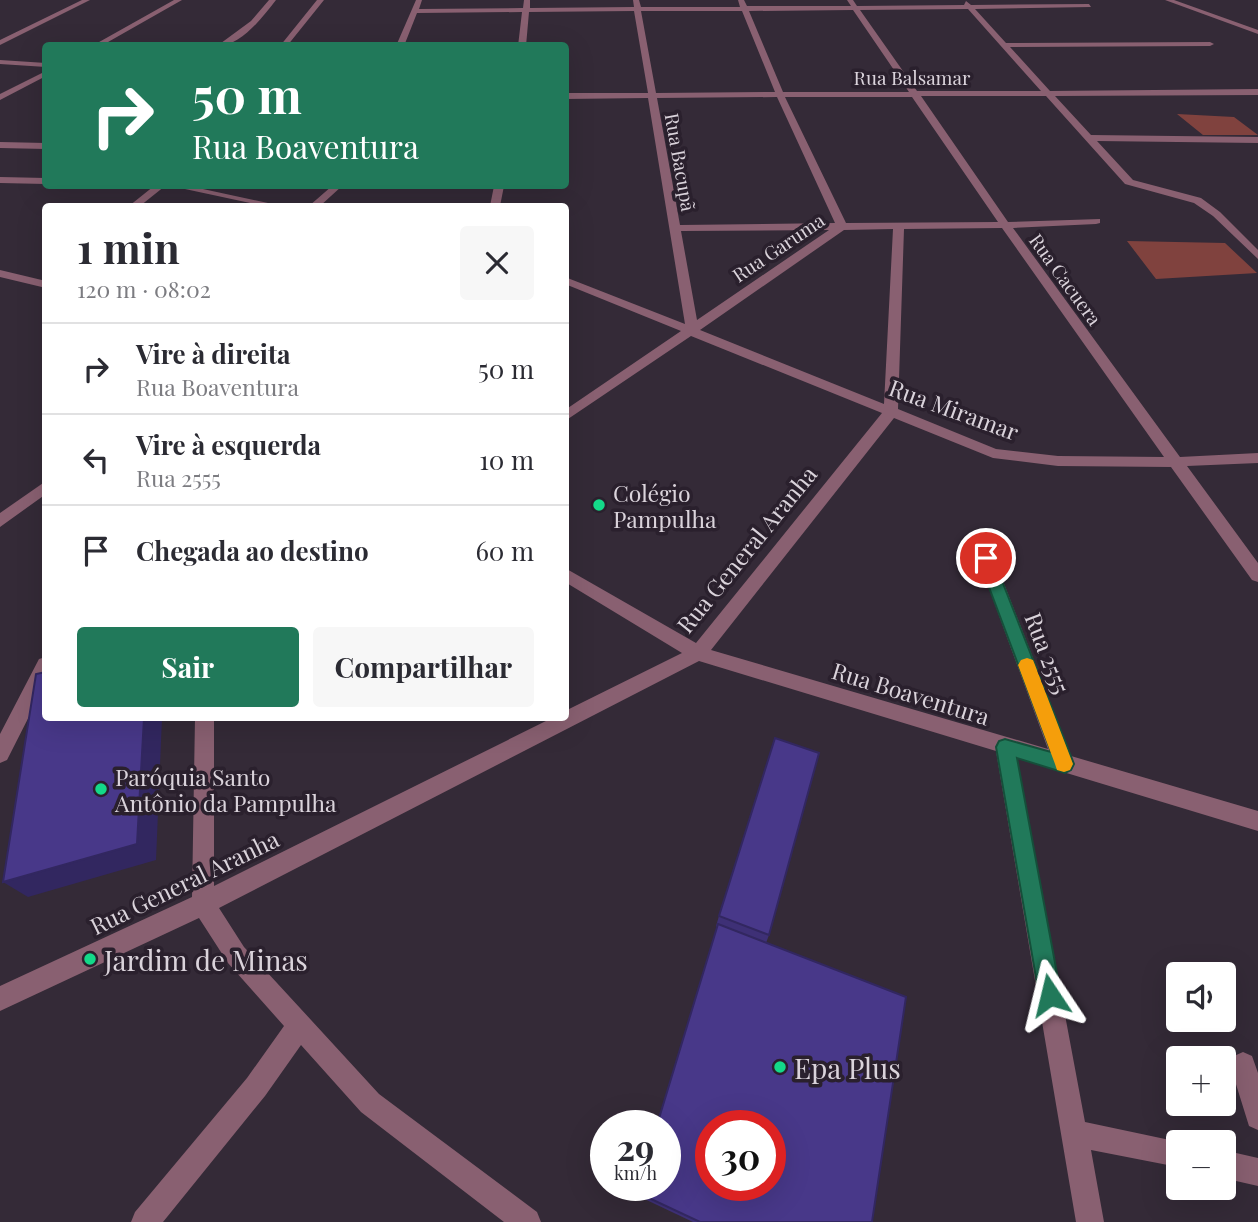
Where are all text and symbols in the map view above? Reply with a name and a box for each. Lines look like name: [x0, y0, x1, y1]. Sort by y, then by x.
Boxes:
text: 50 m: [192, 61, 302, 126]
street label: Rua Balsamar: [854, 64, 971, 90]
icon: right: [77, 70, 168, 161]
street label: Rua Bacupã: [660, 111, 703, 214]
text: Rua Boaventura: [192, 124, 419, 167]
street label: Rua Garuma: [727, 206, 830, 287]
text: 1 min: [77, 219, 180, 275]
button: close: [460, 226, 534, 300]
street label: Rua Cacuera: [1024, 228, 1108, 331]
text: 120 m · 08:02: [77, 273, 211, 304]
text: Vire à direita: [136, 336, 291, 371]
icon: right: [77, 350, 115, 388]
text: 50 m: [478, 351, 534, 386]
text: Rua Boaventura: [136, 371, 299, 402]
street label: Rua Miramar: [885, 371, 1023, 447]
text: Vire à esquerda: [136, 427, 321, 462]
icon: left: [77, 441, 115, 479]
text: 10 m: [479, 442, 534, 477]
street label: Rua General Aranha: [669, 459, 823, 639]
text: Rua 2555: [136, 462, 221, 493]
place label: Colégio Pampulha: [613, 477, 717, 534]
marker: Colégio Pampulha: [591, 497, 607, 513]
pin: [956, 528, 1016, 588]
icon: arrive: [77, 532, 115, 570]
text: Chegada ao destino: [136, 533, 369, 568]
text: 60 m: [475, 533, 534, 568]
icon: arrive: [967, 539, 1005, 577]
street label: Rua 2555: [1018, 608, 1078, 698]
button: Sair: [77, 627, 299, 707]
button: Compartilhar: [313, 627, 534, 707]
street label: Rua Boaventura: [828, 654, 994, 732]
place label: Paróquia Santo Antônio da Pampulha: [114, 761, 337, 818]
marker: Paróquia Santo Antônio da Pampulha: [93, 781, 109, 797]
street label: Rua General Aranha: [84, 823, 284, 941]
place label: Jardim de Minas: [103, 941, 308, 978]
marker: Jardim de Minas: [82, 951, 98, 967]
position arrow: [1013, 958, 1087, 1032]
map controls: [1166, 962, 1236, 1200]
button: sound: [1166, 962, 1236, 1032]
button: +: [1166, 1046, 1236, 1116]
place label: Epa Plus: [794, 1049, 901, 1086]
marker: Epa Plus: [772, 1059, 788, 1075]
speed limit sign: 30: [695, 1110, 786, 1201]
text: 29: [617, 1123, 654, 1170]
button: −: [1166, 1130, 1236, 1200]
text: km/h: [614, 1161, 657, 1185]

